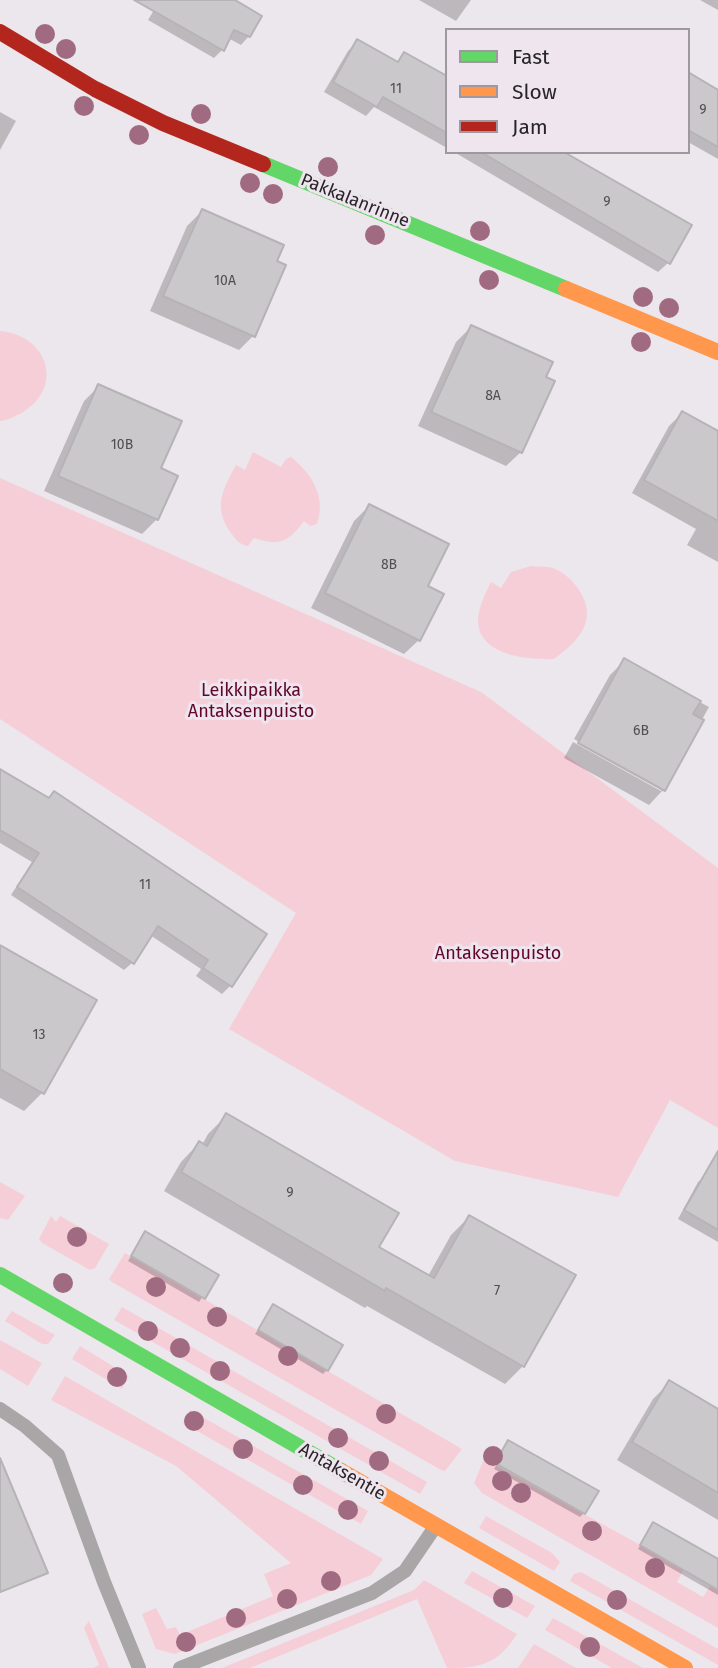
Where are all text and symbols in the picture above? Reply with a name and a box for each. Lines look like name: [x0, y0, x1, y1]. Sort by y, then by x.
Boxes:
legend: [445, 28, 690, 154]
text: Fast: [512, 44, 550, 70]
text: Slow: [512, 79, 557, 105]
house number: 11: [390, 81, 402, 97]
house number: 9: [699, 102, 707, 118]
text: Jam: [512, 114, 548, 140]
street label: Pakkalanrinne: [297, 169, 413, 233]
house number: 9: [603, 194, 611, 210]
house number: 10A: [214, 273, 236, 289]
house number: 8A: [485, 388, 501, 404]
house number: 10B: [111, 437, 133, 453]
house number: 8B: [381, 557, 397, 573]
park label: Leikkipaikka Antaksenpuisto: [188, 680, 314, 722]
house number: 6B: [633, 723, 649, 739]
house number: 11: [139, 877, 151, 893]
park label: Antaksenpuisto: [435, 943, 561, 965]
house number: 13: [32, 1027, 46, 1043]
house number: 9: [286, 1185, 294, 1201]
house number: 7: [494, 1283, 500, 1299]
street label: Antaksentie: [295, 1439, 389, 1505]

